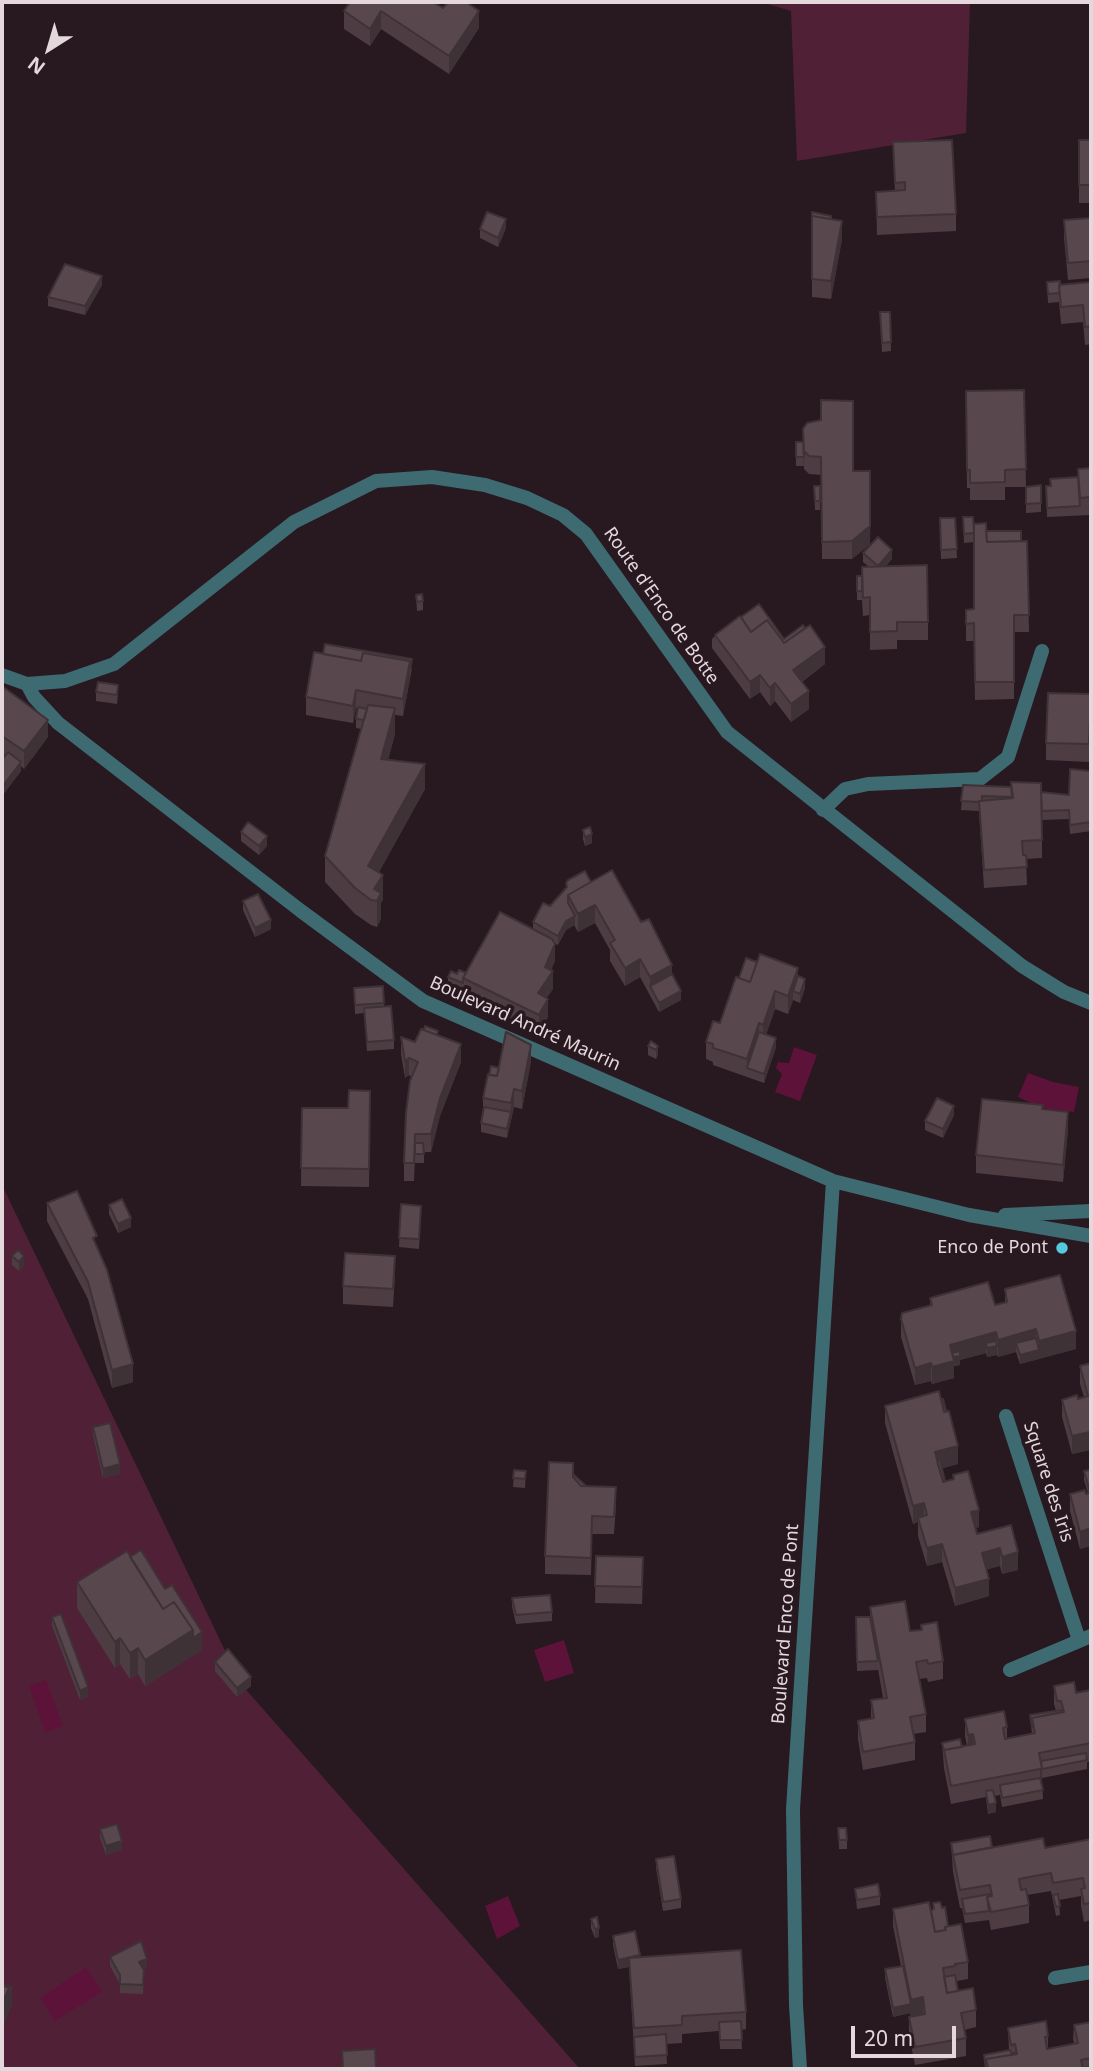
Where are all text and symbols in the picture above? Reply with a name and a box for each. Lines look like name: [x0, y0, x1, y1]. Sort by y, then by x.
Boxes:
north arrow: [14, 14, 84, 84]
text: N: [22, 51, 50, 81]
street label: Route d'Enco de Botte: [599, 523, 723, 689]
street label: Boulevard André Maurin: [426, 972, 624, 1076]
place label: Enco de Pont: [937, 1237, 1048, 1259]
marker: Enco de Pont: [1054, 1240, 1070, 1256]
street label: Square des Iris: [1018, 1419, 1078, 1545]
street label: Boulevard Enco de Pont: [768, 1523, 804, 1725]
scale bar: [855, 2011, 960, 2056]
text: 20 m: [864, 2024, 913, 2052]

